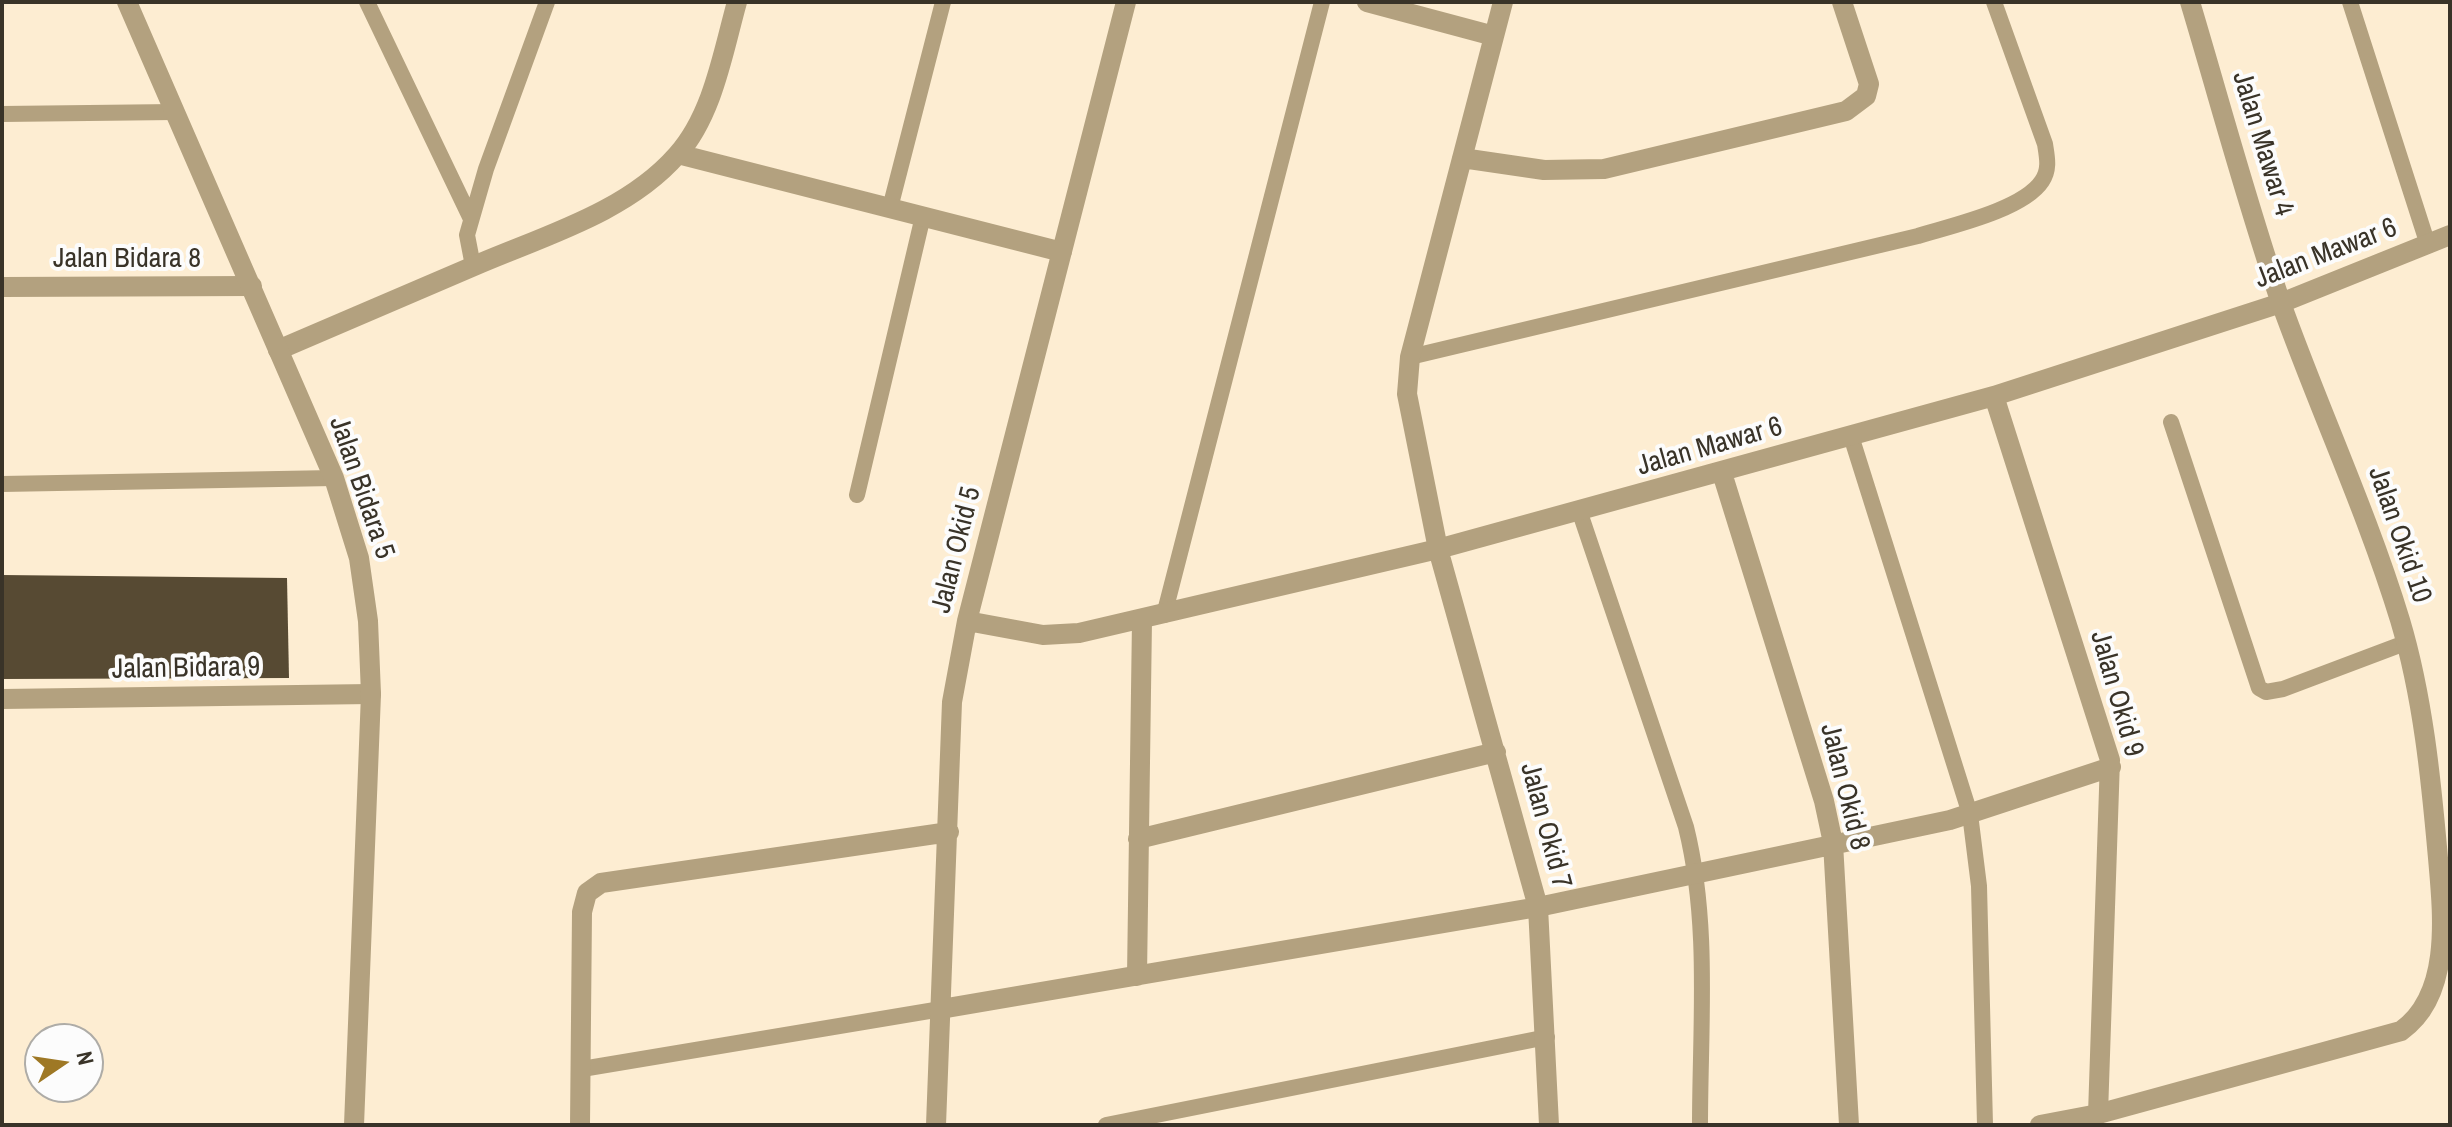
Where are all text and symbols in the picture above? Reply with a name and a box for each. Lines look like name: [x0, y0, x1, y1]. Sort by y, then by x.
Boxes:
street label: Jalan Mawar 4: [2224, 68, 2300, 220]
street label: Jalan Mawar 6: [2250, 212, 2402, 296]
street label: Jalan Bidara 8: [53, 242, 201, 276]
street label: Jalan Mawar 6: [1634, 410, 1786, 484]
street label: Jalan Bidara 5: [321, 413, 401, 563]
street label: Jalan Okid 10: [2360, 463, 2438, 607]
street label: Jalan Okid 5: [925, 483, 989, 617]
street label: Jalan Okid 9: [2082, 627, 2150, 761]
street label: Jalan Bidara 9: [112, 651, 260, 687]
street label: Jalan Okid 8: [1812, 720, 1876, 854]
street label: Jalan Okid 7: [1512, 759, 1578, 893]
north arrow: [24, 1023, 104, 1103]
text: N: [69, 1048, 102, 1068]

